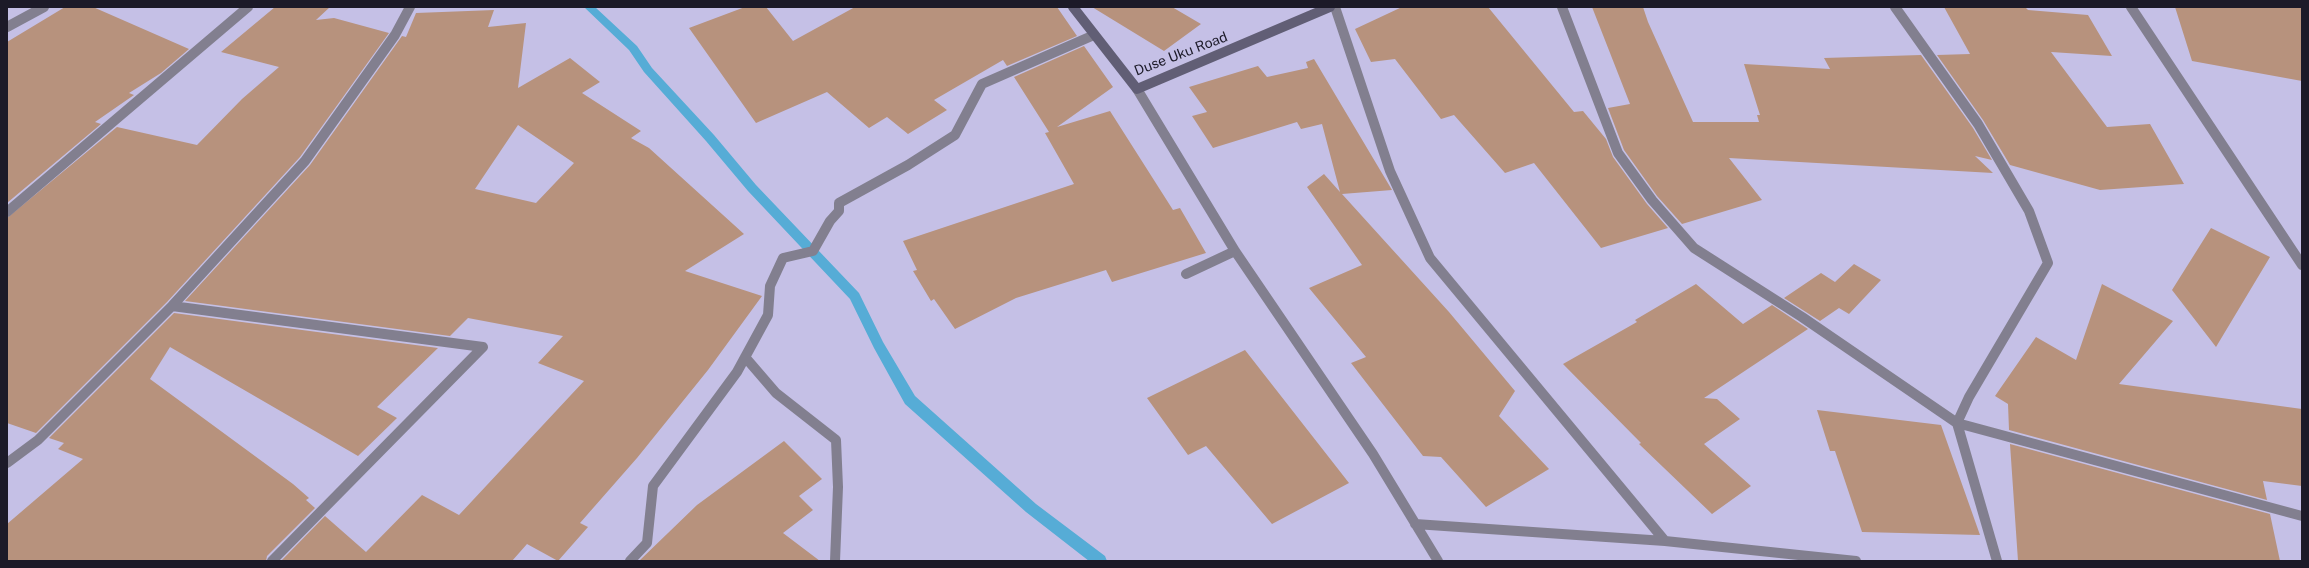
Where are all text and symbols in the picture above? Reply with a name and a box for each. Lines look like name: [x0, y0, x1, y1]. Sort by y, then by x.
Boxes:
street label: Duse Uku Road: [1132, 29, 1230, 79]

